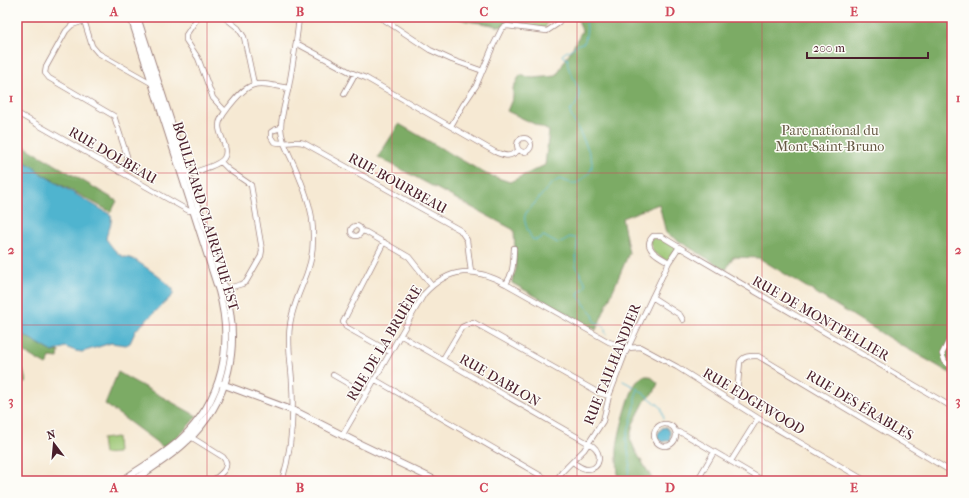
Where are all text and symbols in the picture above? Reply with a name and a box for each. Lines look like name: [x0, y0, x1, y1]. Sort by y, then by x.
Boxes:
text: A: [109, 4, 119, 19]
text: B: [296, 4, 305, 19]
text: C: [480, 4, 489, 19]
text: D: [665, 4, 675, 19]
text: E: [850, 4, 858, 19]
scale bar: [807, 34, 928, 60]
text: 200 m: [813, 41, 845, 55]
text: 1: [9, 90, 14, 105]
text: 1: [956, 90, 961, 105]
street label: BOULEVARD CLAIREVUE EST: [169, 119, 243, 313]
park label: Parc national du Mont-Saint-Bruno: [776, 122, 884, 155]
street label: RUE DOLBEAU: [65, 123, 160, 188]
street label: RUE BOURBEAU: [345, 149, 450, 218]
text: 2: [8, 242, 15, 257]
text: 2: [955, 242, 962, 257]
street label: RUE DE MONTPELLIER: [749, 272, 893, 365]
street label: RUE DE LA BRUÈRE: [342, 282, 426, 404]
street label: RUE TAILHANDIER: [580, 300, 645, 427]
street label: RUE DABLON: [456, 350, 544, 411]
street label: RUE EDGEWOOD: [700, 364, 808, 439]
street label: RUE DES ÉRABLES: [803, 366, 917, 444]
text: 3: [8, 393, 14, 409]
text: 3: [955, 393, 961, 409]
north arrow: [34, 424, 74, 464]
text: N: [46, 427, 58, 442]
text: A: [109, 480, 119, 495]
text: B: [296, 480, 305, 495]
text: C: [480, 480, 489, 495]
text: D: [665, 480, 675, 495]
text: E: [850, 480, 858, 495]

